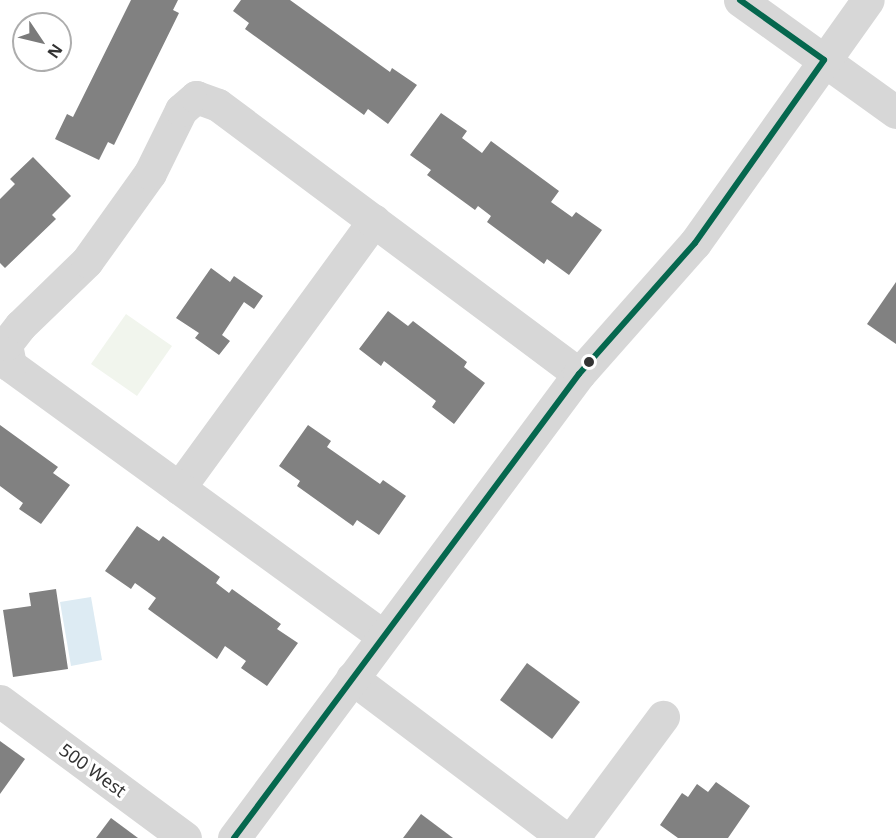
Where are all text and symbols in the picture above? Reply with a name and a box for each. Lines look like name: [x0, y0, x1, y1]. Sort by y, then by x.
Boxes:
north arrow: [12, 12, 72, 72]
text: N: [42, 40, 68, 63]
unlabelled marker: [583, 356, 595, 368]
street label: 500 West: [55, 739, 131, 801]

